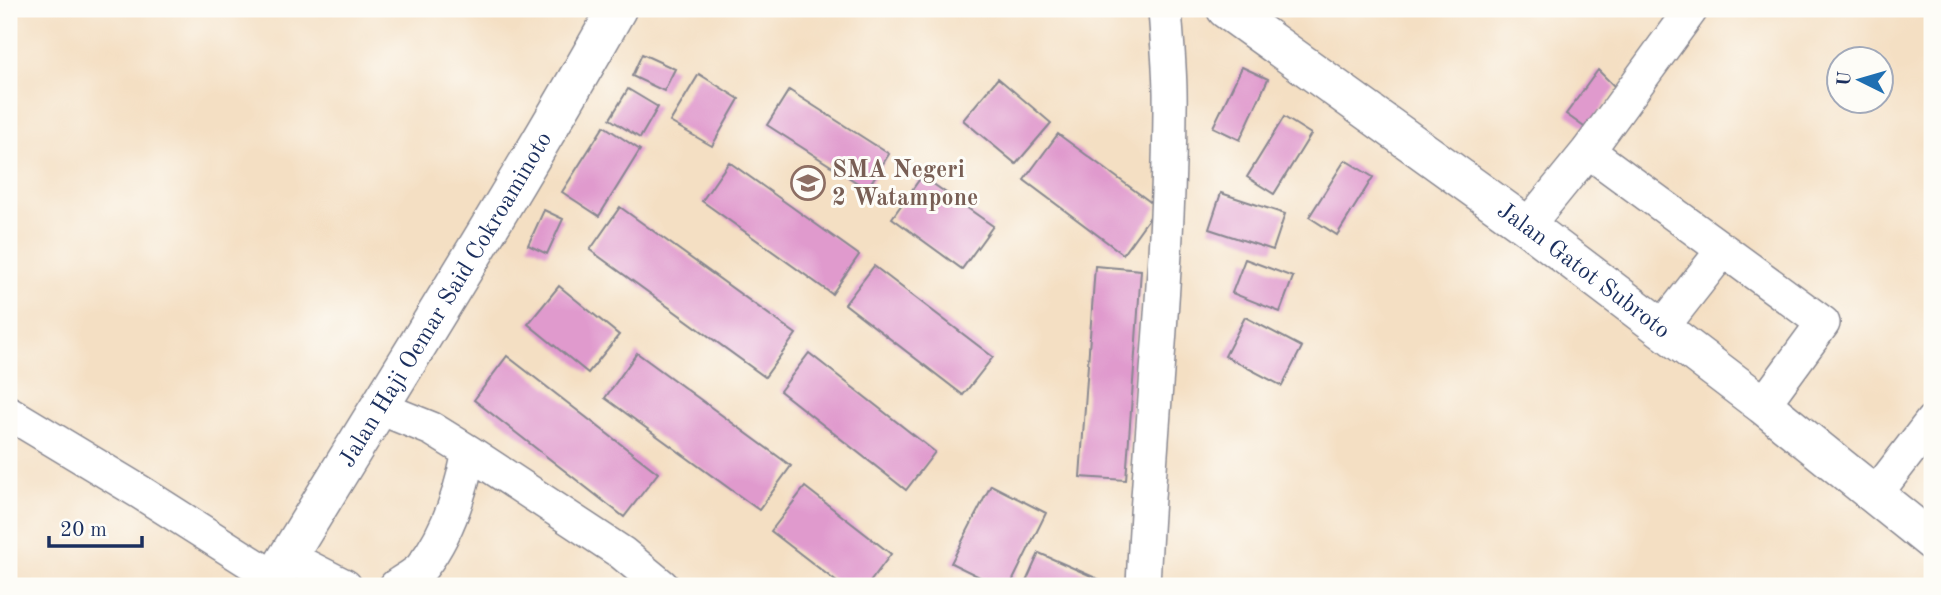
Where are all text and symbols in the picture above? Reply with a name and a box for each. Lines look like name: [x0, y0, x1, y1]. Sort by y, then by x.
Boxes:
north arrow: [1826, 46, 1896, 116]
text: U: [1835, 70, 1856, 87]
street label: Jalan Haji Oemar Said Cokroaminoto: [336, 128, 557, 472]
place label: SMA Negeri 2 Watampone: [832, 159, 978, 211]
school or university icon: SMA Negeri 2 Watampone: [789, 164, 827, 202]
street label: Jalan Gatot Subroto: [1492, 199, 1674, 344]
scale bar: [49, 504, 142, 548]
text: 20 m: [60, 520, 107, 541]

